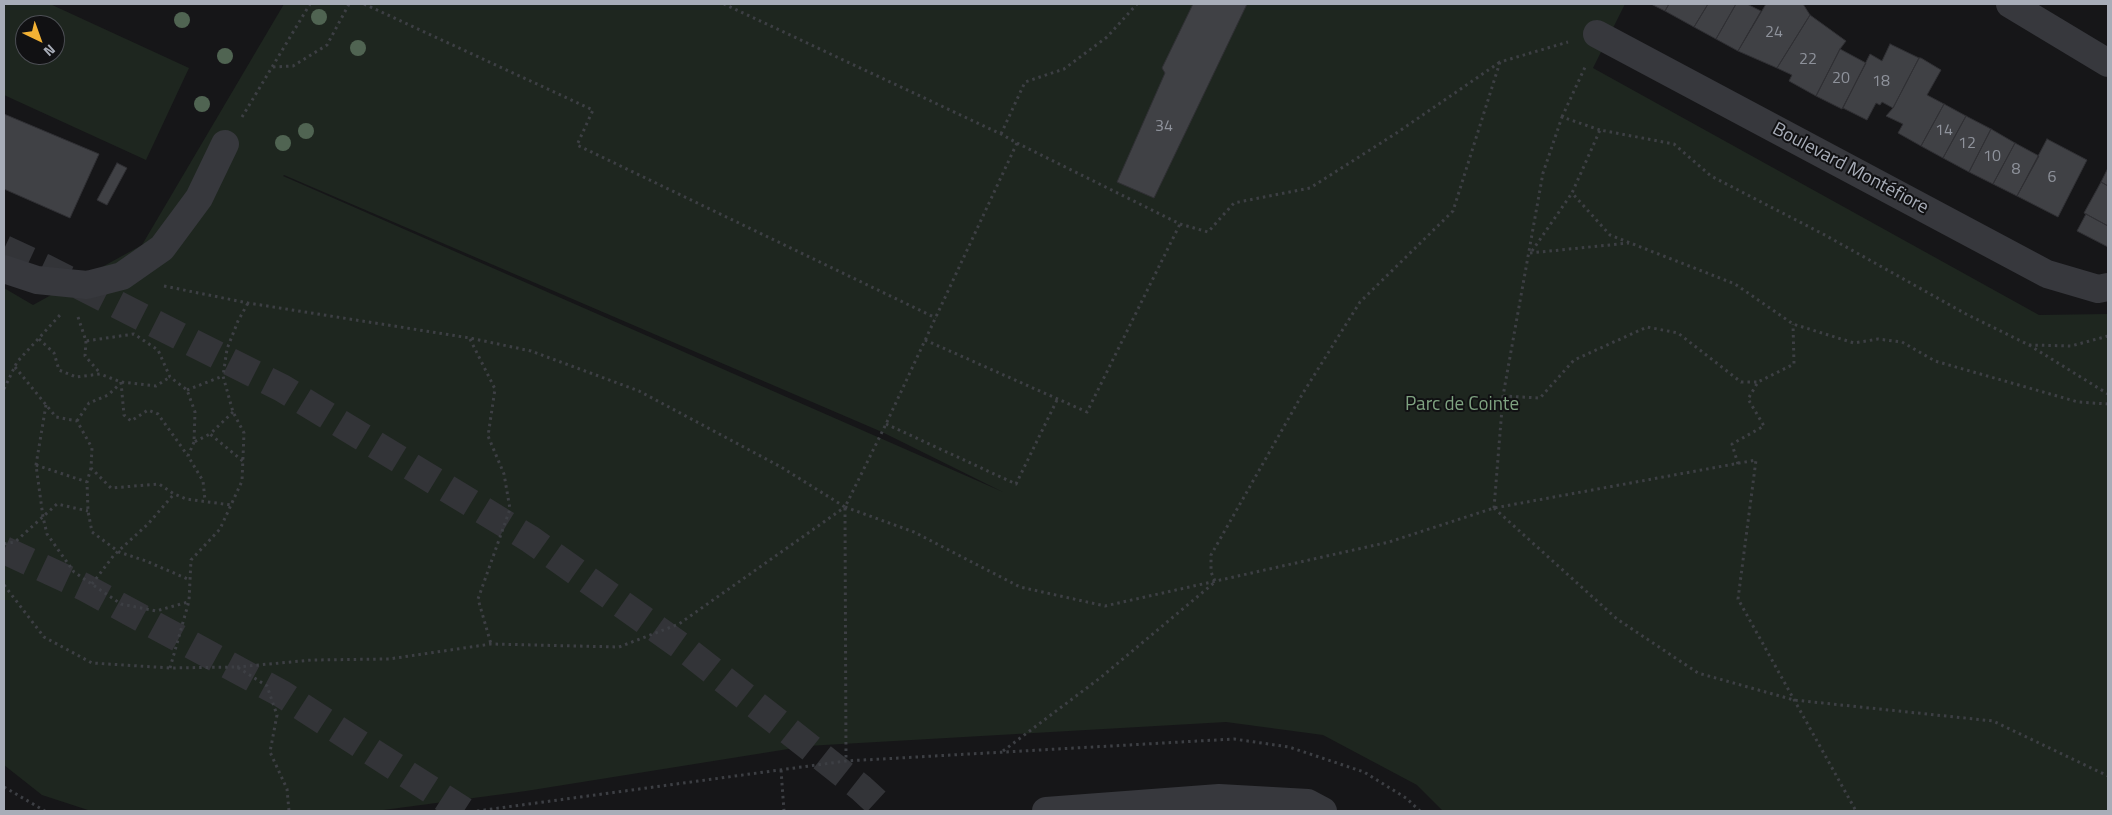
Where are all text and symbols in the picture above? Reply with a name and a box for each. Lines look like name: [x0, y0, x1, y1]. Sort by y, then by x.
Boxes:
north arrow: [15, 15, 65, 65]
house number: 24: [1765, 23, 1783, 43]
text: N: [39, 40, 60, 62]
house number: 22: [1799, 50, 1817, 70]
house number: 20: [1832, 69, 1850, 89]
house number: 18: [1872, 72, 1890, 92]
house number: 34: [1155, 117, 1173, 137]
street label: Boulevard Montéfiore: [1768, 118, 1932, 220]
house number: 14: [1935, 121, 1953, 141]
house number: 12: [1958, 134, 1976, 154]
house number: 10: [1983, 147, 2001, 167]
house number: 8: [2012, 160, 2020, 180]
house number: 6: [2048, 168, 2056, 188]
park label: Parc de Cointe: [1405, 394, 1519, 416]

